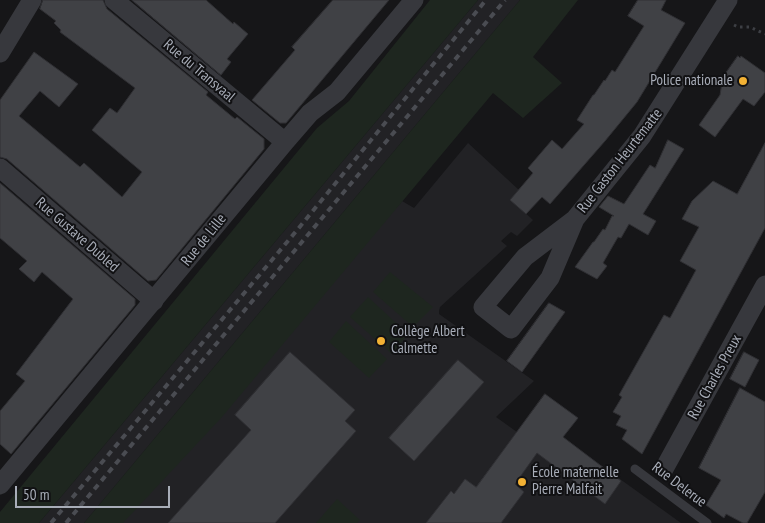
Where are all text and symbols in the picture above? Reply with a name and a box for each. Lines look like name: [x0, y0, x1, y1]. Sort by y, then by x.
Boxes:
street label: Rue du Transvaal: [160, 36, 238, 106]
place label: Police nationale: [650, 72, 733, 90]
marker: Police nationale: [737, 75, 749, 87]
street label: Rue Gaston Heurtematte: [574, 105, 666, 217]
street label: Rue Gustave Dubled: [32, 194, 122, 276]
street label: Rue de Lille: [178, 210, 230, 270]
place label: Collège Albert Calmette: [391, 323, 465, 358]
street label: Rue Charles Preux: [684, 332, 746, 422]
marker: Collège Albert Calmette: [375, 335, 387, 347]
street label: Rue Delerue: [648, 459, 710, 511]
place label: École maternelle Pierre Malfait: [532, 464, 619, 499]
scale bar: [18, 476, 172, 508]
marker: École maternelle Pierre Malfait: [516, 476, 528, 488]
text: 50 m: [23, 485, 49, 504]

